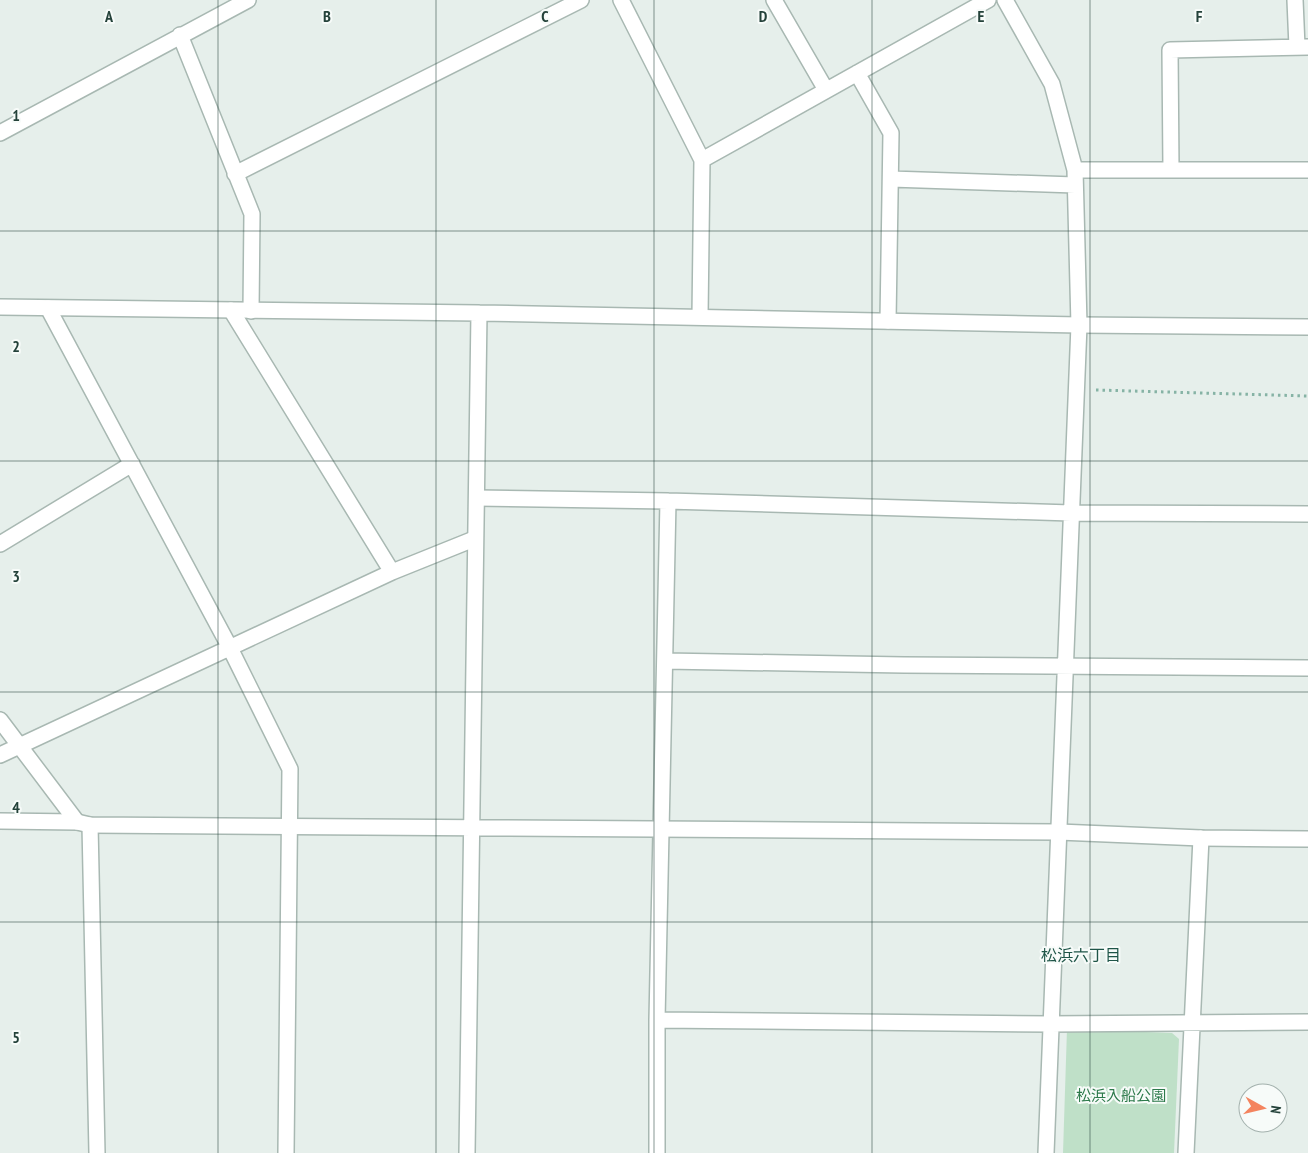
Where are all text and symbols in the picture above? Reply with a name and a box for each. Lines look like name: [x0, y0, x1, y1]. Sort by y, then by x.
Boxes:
text: A: [104, 6, 114, 26]
text: B: [323, 6, 331, 26]
text: C: [541, 6, 549, 26]
text: D: [759, 6, 768, 26]
text: E: [978, 6, 985, 26]
text: F: [1196, 6, 1203, 26]
text: 1: [12, 105, 20, 125]
text: 2: [12, 336, 20, 356]
text: 3: [12, 566, 20, 586]
text: 4: [12, 797, 20, 817]
district label: 松浜六丁目: [1041, 945, 1121, 965]
text: 5: [12, 1027, 20, 1047]
north arrow: [1238, 1083, 1288, 1133]
park label: 松浜入船公園: [1076, 1086, 1166, 1105]
text: N: [1266, 1105, 1285, 1115]

